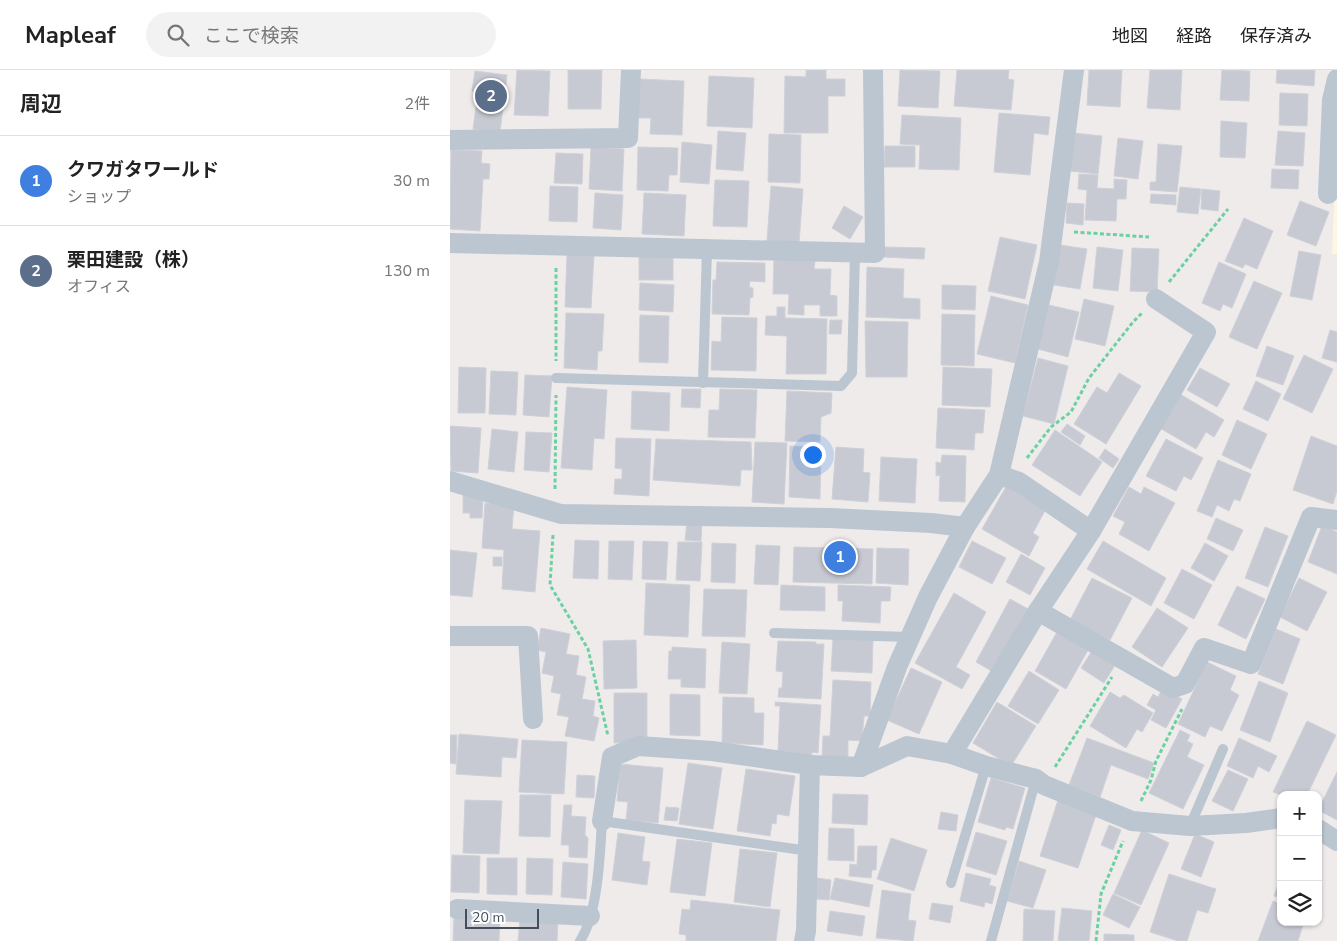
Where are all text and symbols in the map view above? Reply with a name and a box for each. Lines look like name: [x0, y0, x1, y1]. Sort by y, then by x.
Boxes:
search box: [146, 12, 496, 57]
text: Mapleaf: [25, 19, 116, 51]
icon: search: [164, 21, 192, 49]
text: ここで検索: [204, 23, 299, 49]
text: 地図: [1112, 24, 1148, 48]
text: 経路: [1176, 24, 1212, 48]
text: 保存済み: [1240, 24, 1312, 48]
pin: 2: [475, 77, 507, 115]
text: 周辺: [20, 90, 62, 118]
text: 2件: [404, 93, 430, 115]
text: クワガタワールド: [67, 157, 219, 183]
text: 1: [31, 170, 41, 192]
text: 30 m: [393, 170, 430, 192]
text: ショップ: [67, 186, 131, 208]
text: 栗田建設（株）: [67, 247, 200, 273]
text: 2: [31, 260, 41, 282]
text: 130 m: [383, 260, 430, 282]
text: オフィス: [67, 276, 131, 298]
your location: [800, 442, 826, 468]
pin: 1: [824, 538, 856, 576]
map controls: [1277, 791, 1322, 926]
button: +: [1277, 791, 1322, 836]
button: −: [1277, 836, 1322, 881]
button: layers: [1277, 881, 1322, 926]
scale bar: [465, 906, 539, 929]
text: 20 m: [472, 908, 504, 927]

